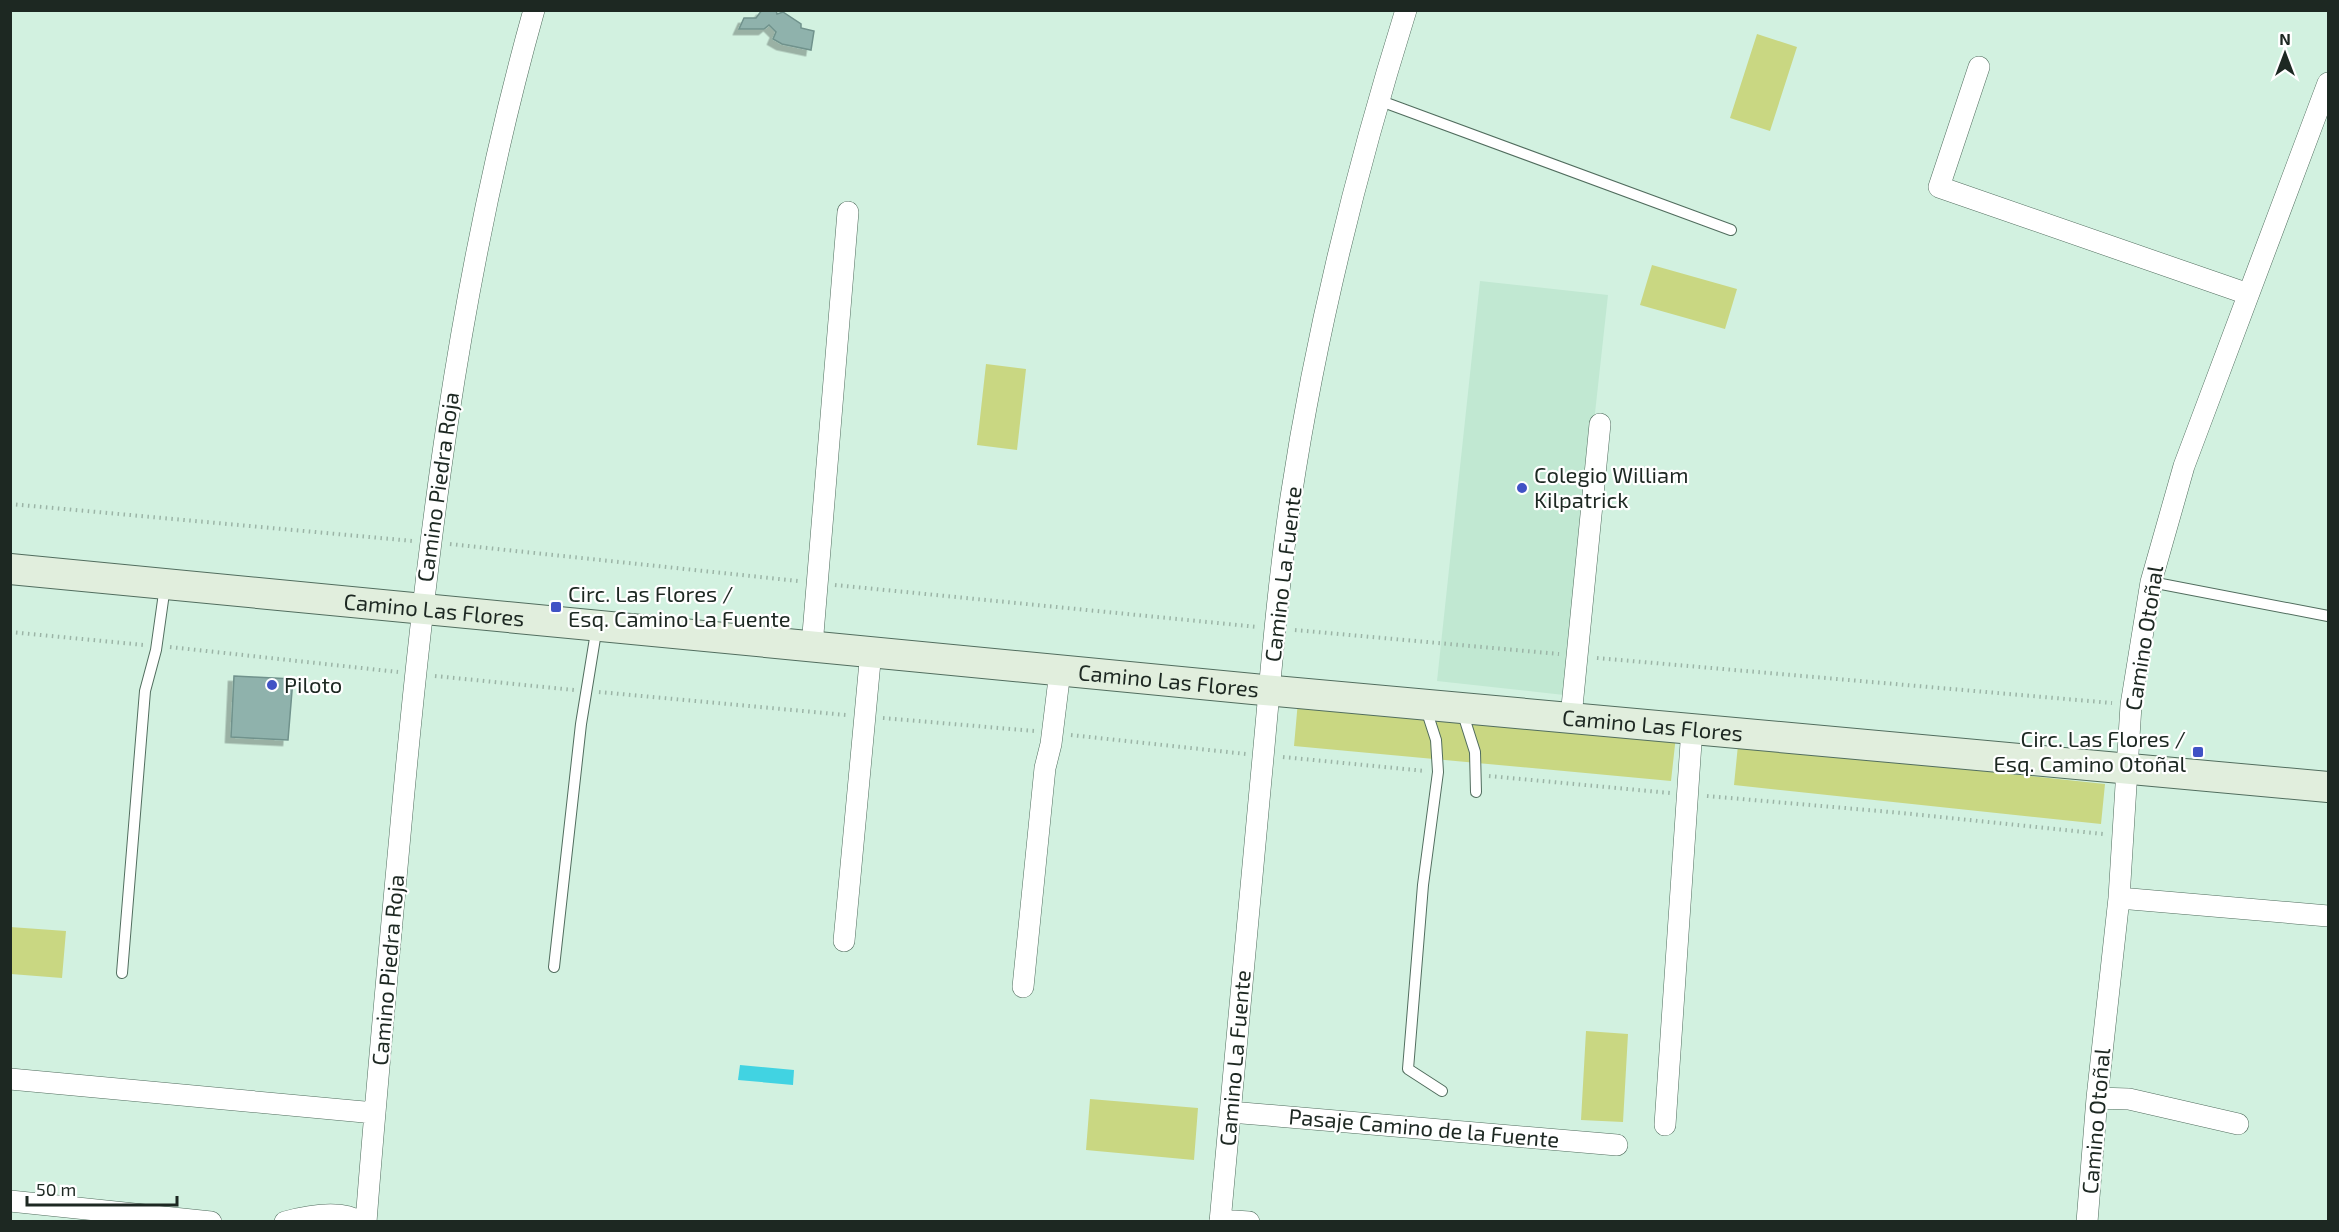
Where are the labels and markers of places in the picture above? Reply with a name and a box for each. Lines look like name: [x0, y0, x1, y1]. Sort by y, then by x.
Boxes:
place label: Colegio William Kilpatrick: [1534, 461, 1688, 512]
marker: Colegio William Kilpatrick: [1515, 481, 1529, 495]
place label: Circ. Las Flores / Esq. Camino La Fuente: [568, 580, 791, 631]
marker: Circ. Las Flores / Esq. Camino La Fuente: [549, 600, 563, 614]
place label: Piloto: [284, 671, 342, 697]
marker: Piloto: [265, 678, 279, 692]
place label: Circ. Las Flores / Esq. Camino Otoñal: [1994, 725, 2186, 776]
marker: Circ. Las Flores / Esq. Camino Otoñal: [2191, 745, 2205, 759]

